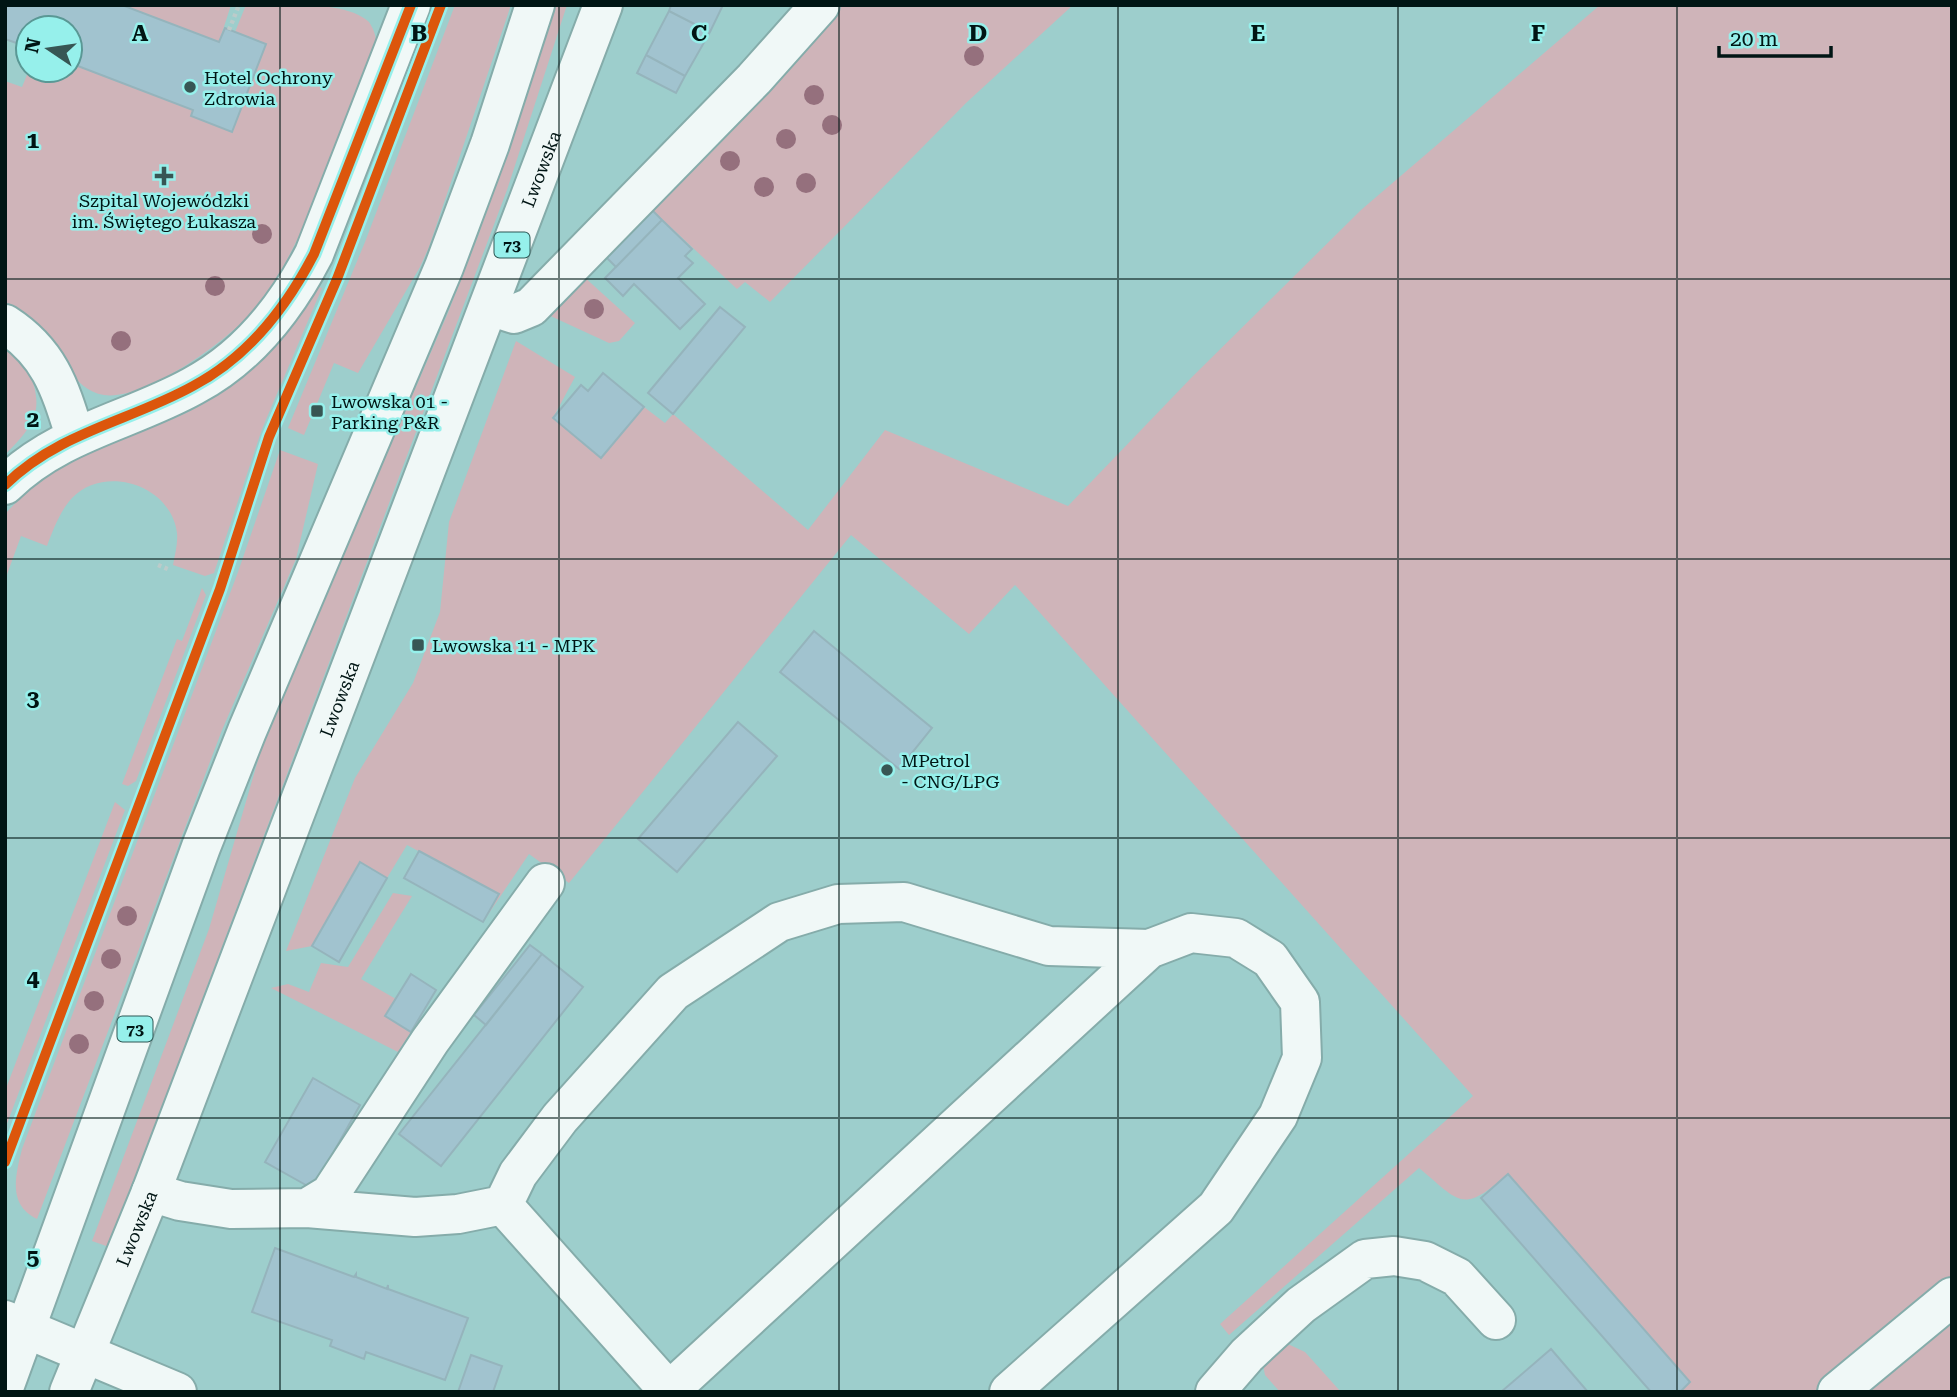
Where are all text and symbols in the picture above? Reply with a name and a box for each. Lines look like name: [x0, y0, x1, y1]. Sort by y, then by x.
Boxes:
north arrow: [14, 14, 84, 84]
scale bar: [1719, 14, 1831, 58]
text: A: [132, 20, 149, 47]
text: B: [411, 20, 427, 47]
text: C: [691, 20, 707, 47]
text: D: [969, 20, 987, 47]
text: E: [1251, 20, 1265, 47]
text: F: [1531, 20, 1545, 47]
text: 20 m: [1730, 27, 1778, 51]
text: N: [20, 35, 46, 55]
place label: Hotel Ochrony Zdrowia: [204, 67, 333, 109]
marker: Hotel Ochrony Zdrowia: [182, 79, 198, 95]
text: 1: [27, 127, 40, 154]
street label: Lwowska: [517, 127, 565, 210]
marker: Szpital Wojewódzki im. Świętego Łukasza: [154, 166, 174, 186]
place label: Szpital Wojewódzki im. Świętego Łukasza: [72, 190, 256, 232]
road number: 73: [494, 232, 530, 258]
place label: Lwowska 01 - Parking P&R: [331, 391, 448, 433]
marker: Lwowska 01 - Parking P&R: [309, 403, 325, 419]
text: 2: [27, 406, 39, 433]
place label: Lwowska 11 - MPK: [432, 635, 595, 656]
marker: Lwowska 11 - MPK: [410, 637, 426, 653]
street label: Lwowska: [315, 657, 363, 740]
text: 3: [27, 685, 40, 712]
place label: MPetrol - CNG/LPG: [901, 750, 999, 792]
marker: MPetrol - CNG/LPG: [879, 762, 895, 778]
text: 4: [27, 965, 40, 992]
road number: 73: [118, 1016, 152, 1042]
street label: Lwowska: [111, 1187, 161, 1269]
text: 5: [27, 1244, 40, 1271]

